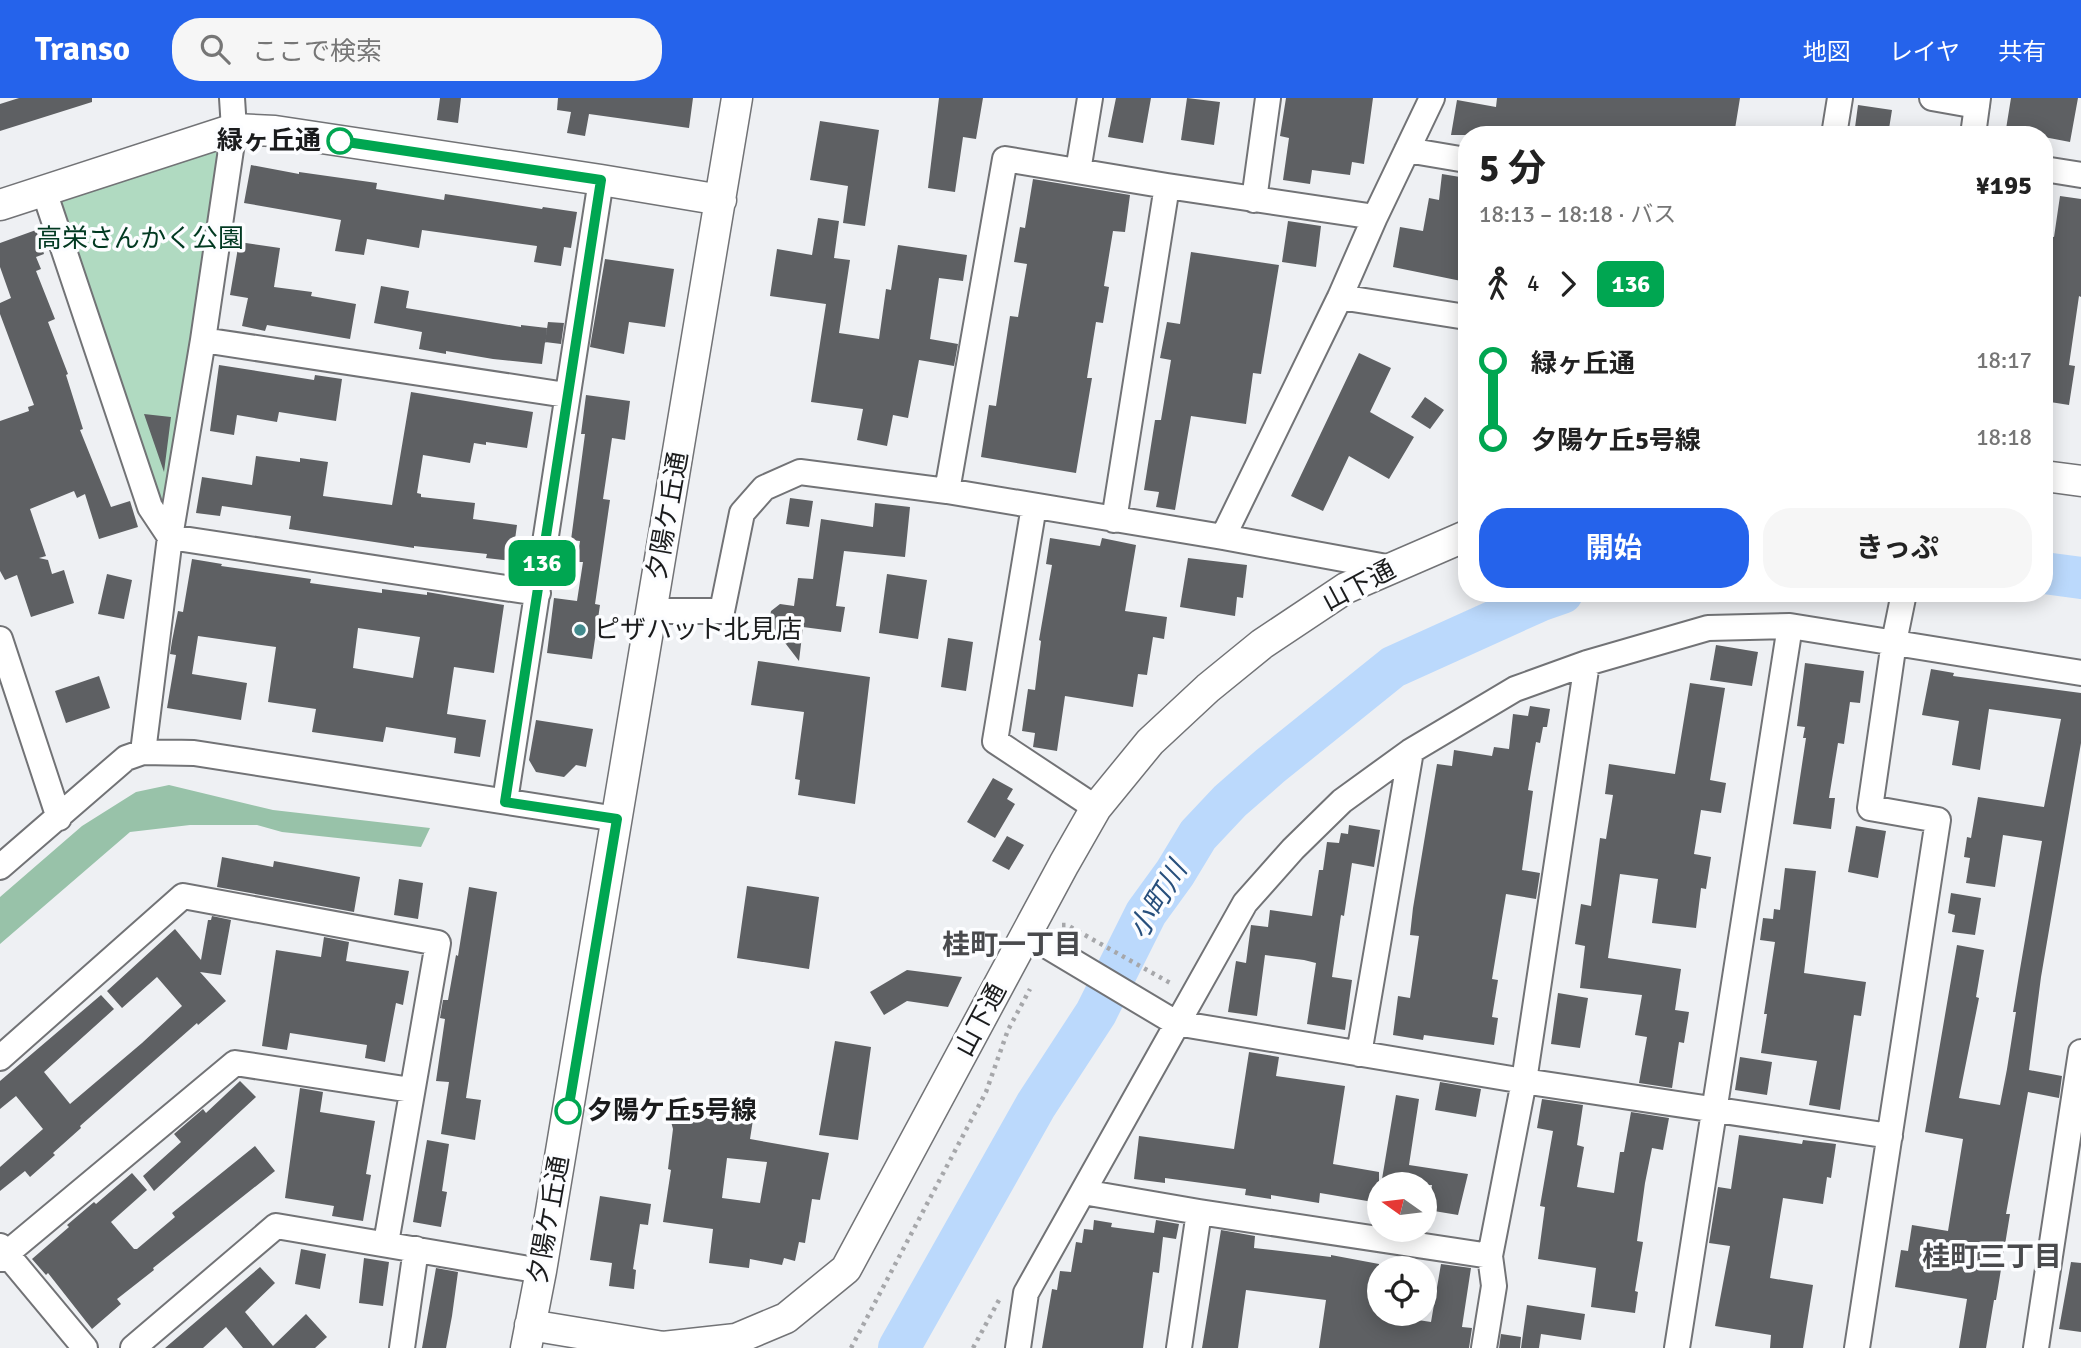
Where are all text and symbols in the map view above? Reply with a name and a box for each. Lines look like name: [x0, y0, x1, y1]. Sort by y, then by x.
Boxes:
search box: [172, 18, 662, 81]
text: Transo: [35, 29, 130, 70]
icon: search: [196, 30, 234, 68]
text: ここで検索: [252, 36, 382, 68]
text: 地図: [1803, 37, 1851, 67]
text: レイヤ: [1889, 37, 1960, 67]
text: 共有: [1998, 37, 2046, 67]
place label: 緑ヶ丘通: [217, 125, 321, 157]
marker: 緑ヶ丘通: [327, 128, 353, 154]
text: 5 分: [1479, 145, 1546, 192]
text: ¥195: [1976, 170, 2032, 202]
text: 18:13 – 18:18 · バス: [1479, 200, 1676, 229]
park label: 高栄さんかく公園: [36, 223, 244, 255]
icon: walk: [1479, 265, 1517, 303]
icon: forward: [1549, 265, 1587, 303]
text: 4: [1527, 269, 1539, 298]
text: 136: [1611, 269, 1650, 299]
text: 18:17: [1976, 346, 2032, 375]
text: 緑ヶ丘通: [1531, 348, 1635, 380]
text: 18:18: [1976, 423, 2032, 452]
text: 夕陽ケ丘5号線: [1531, 425, 1701, 457]
street label: 夕陽ケ丘通: [641, 449, 695, 583]
button: 開始: [1479, 508, 1749, 588]
button: きっぷ: [1763, 508, 2032, 588]
line badge: 136: [502, 540, 582, 586]
text: 136: [523, 548, 561, 578]
street label: 山下通: [1317, 554, 1401, 618]
place label: ピザハット北見店: [594, 614, 802, 646]
marker: ピザハット北見店: [572, 622, 588, 638]
water label: 小町川: [1122, 853, 1196, 945]
district label: 桂町一丁目: [942, 928, 1082, 962]
street label: 山下通: [949, 978, 1013, 1062]
place label: 夕陽ケ丘5号線: [587, 1095, 757, 1127]
marker: 夕陽ケ丘5号線: [555, 1098, 581, 1124]
street label: 夕陽ケ丘通: [522, 1153, 576, 1287]
north arrow: [1367, 1172, 1437, 1242]
map controls: [1367, 1172, 1437, 1326]
district label: 桂町三丁目: [1922, 1240, 2062, 1274]
button: locate: [1367, 1256, 1437, 1326]

